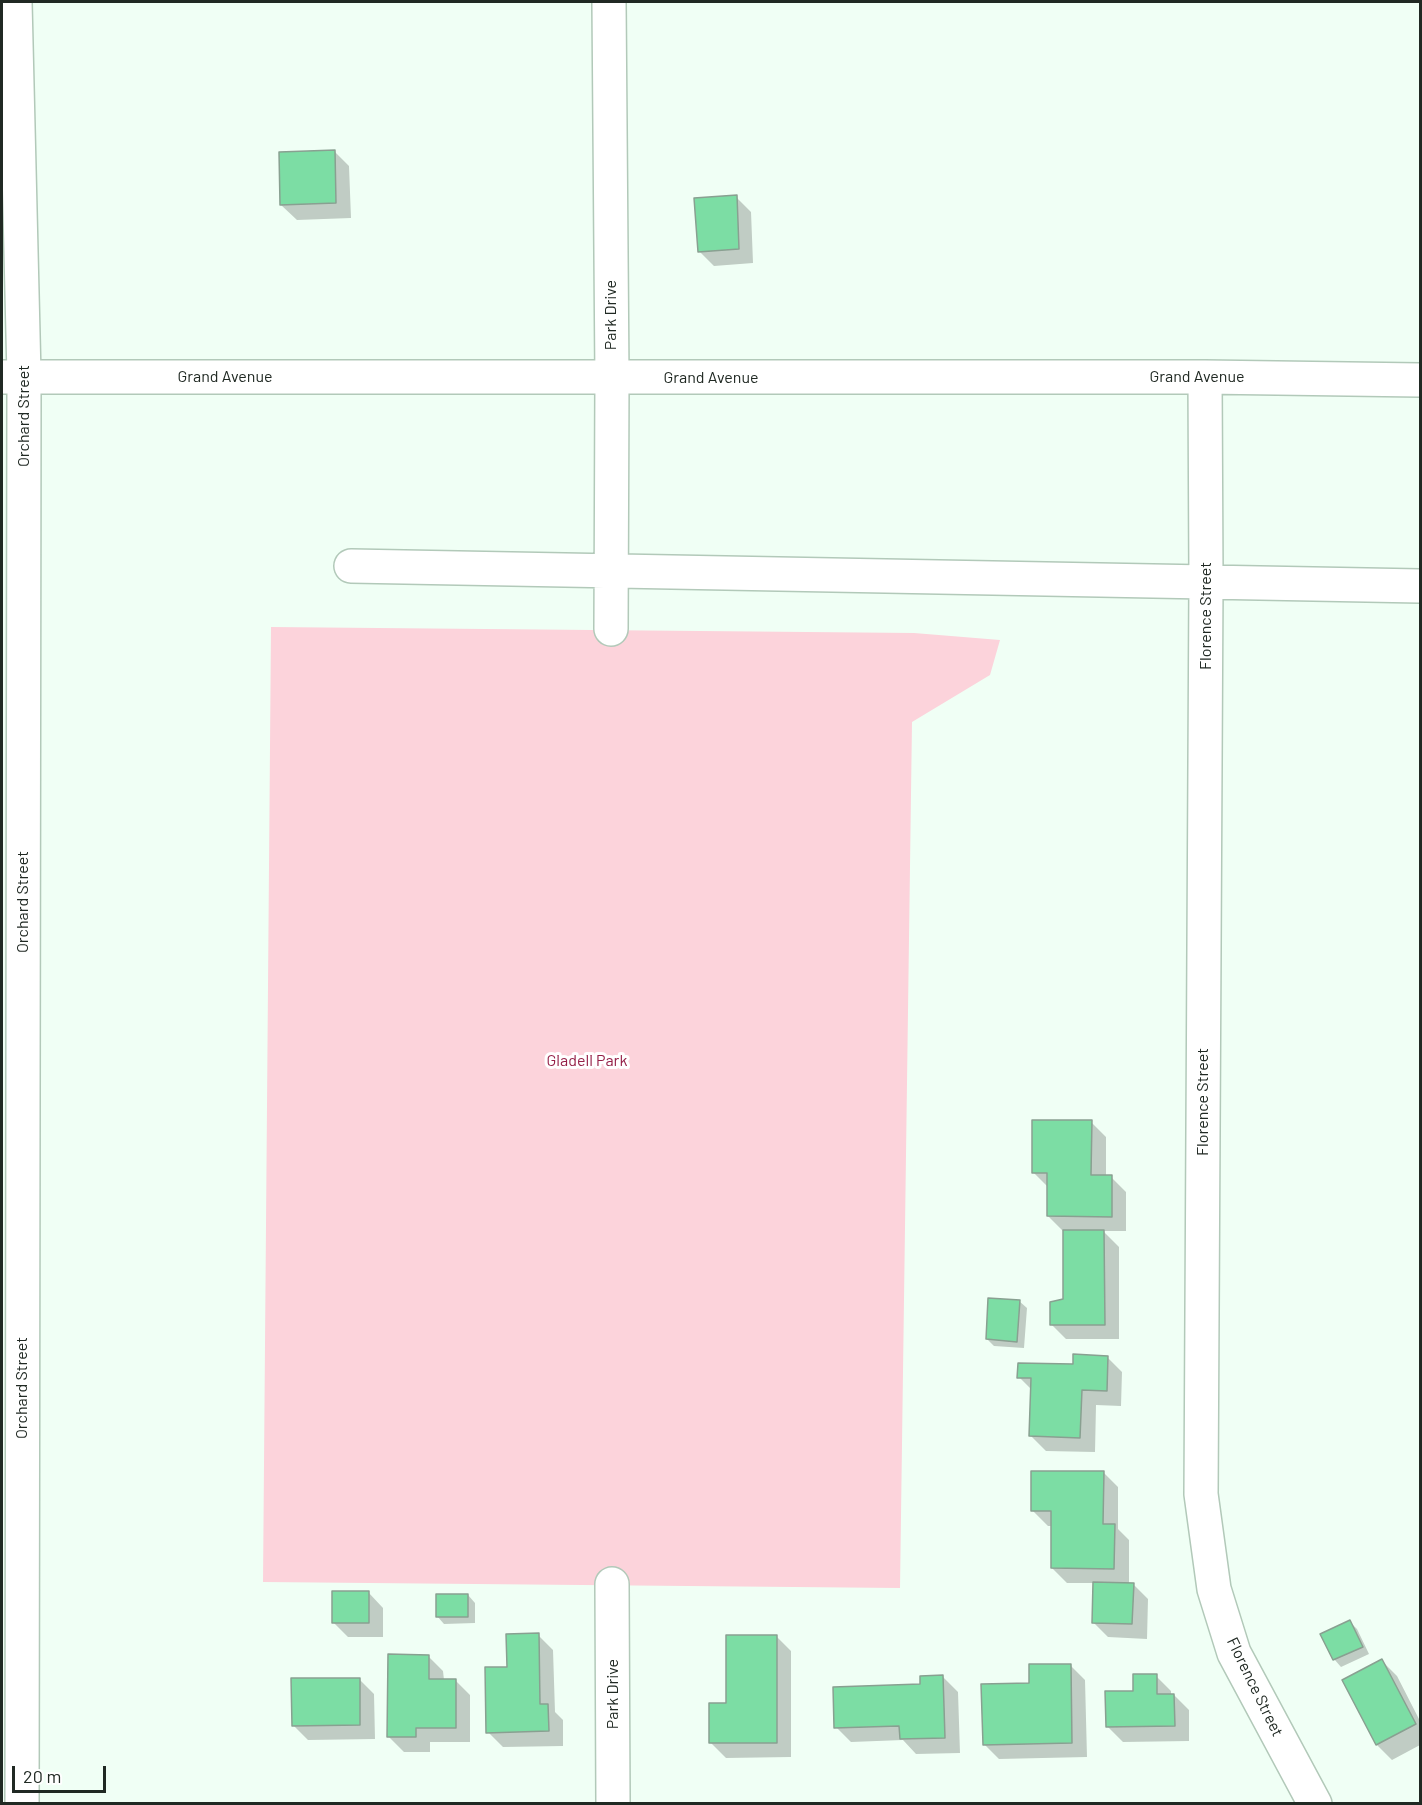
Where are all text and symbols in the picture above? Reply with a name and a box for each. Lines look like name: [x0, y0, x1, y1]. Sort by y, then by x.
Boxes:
street label: Park Drive: [601, 280, 621, 350]
street label: Orchard Street: [14, 365, 34, 467]
street label: Grand Avenue: [177, 367, 273, 387]
street label: Grand Avenue: [1149, 367, 1245, 387]
street label: Grand Avenue: [663, 368, 759, 388]
street label: Florence Street: [1196, 562, 1216, 670]
street label: Orchard Street: [13, 851, 33, 953]
street label: Florence Street: [1193, 1048, 1213, 1156]
park label: Gladell Park: [547, 1051, 627, 1071]
street label: Orchard Street: [12, 1337, 32, 1439]
street label: Florence Street: [1223, 1634, 1287, 1740]
street label: Park Drive: [603, 1659, 623, 1729]
scale bar: [15, 1754, 110, 1792]
text: 20 m: [23, 1765, 61, 1787]

